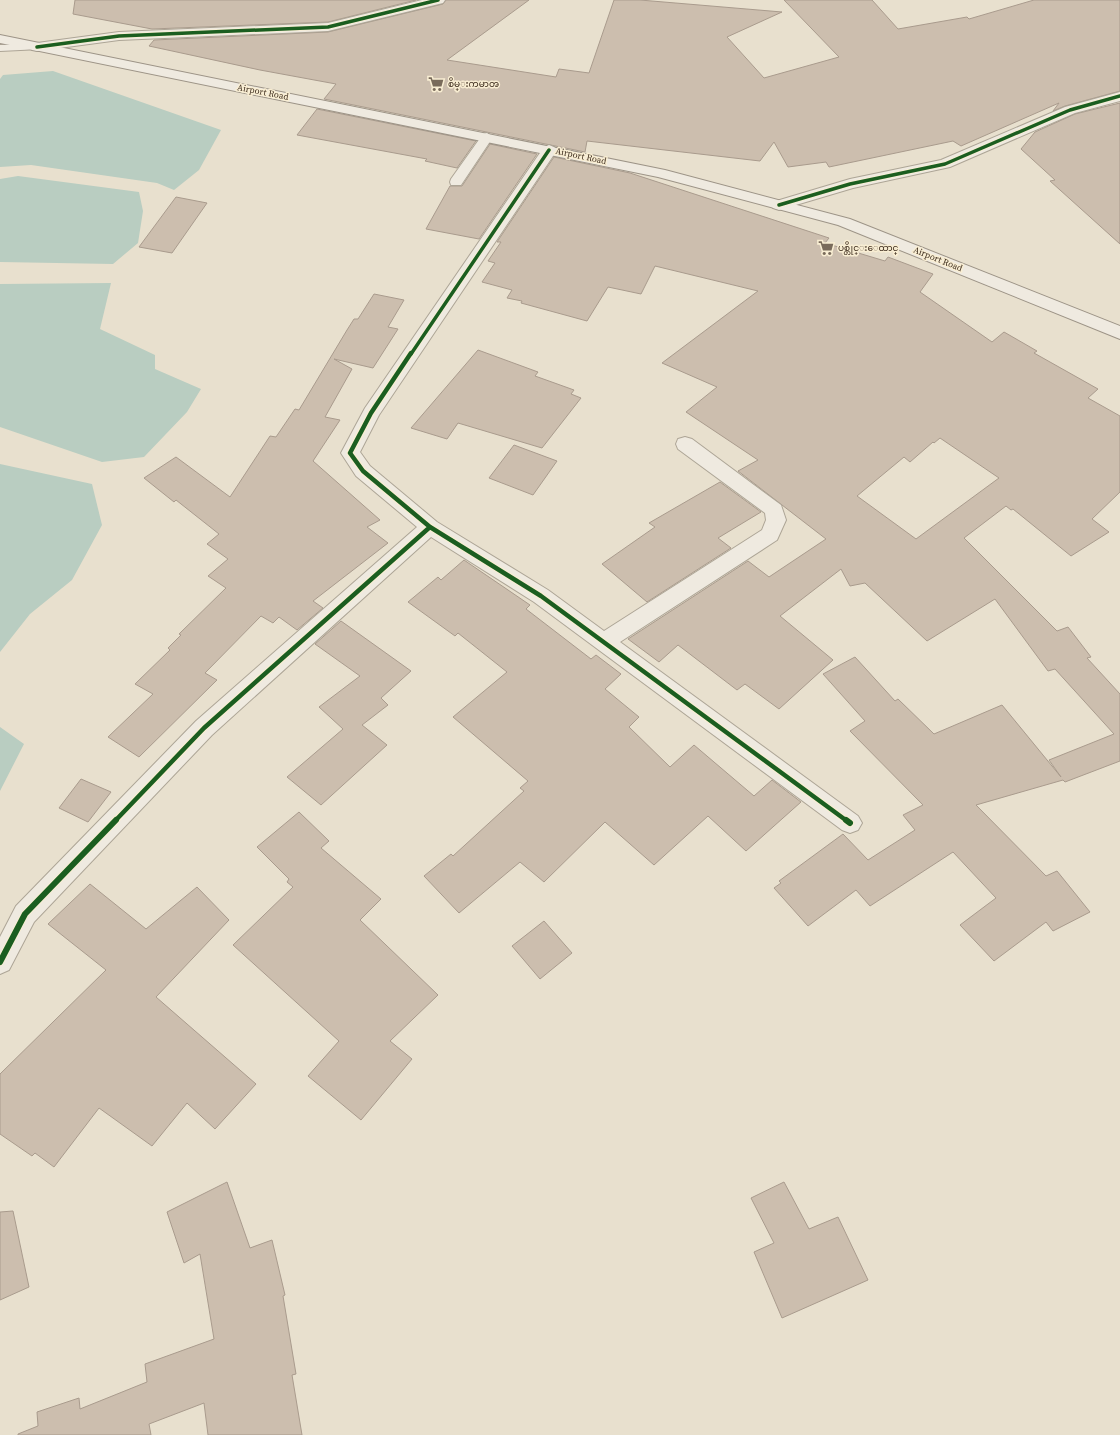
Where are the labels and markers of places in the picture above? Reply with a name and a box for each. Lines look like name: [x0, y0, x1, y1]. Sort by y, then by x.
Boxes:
supermarket icon: စိမ္းကမာၻ: [427, 75, 445, 93]
place label: စိမ္းကမာၻ: [448, 77, 499, 91]
supermarket icon: ပစ္တိုင္းေထာင္: [817, 239, 835, 257]
place label: ပစ္တိုင္းေထာင္: [838, 241, 899, 255]

